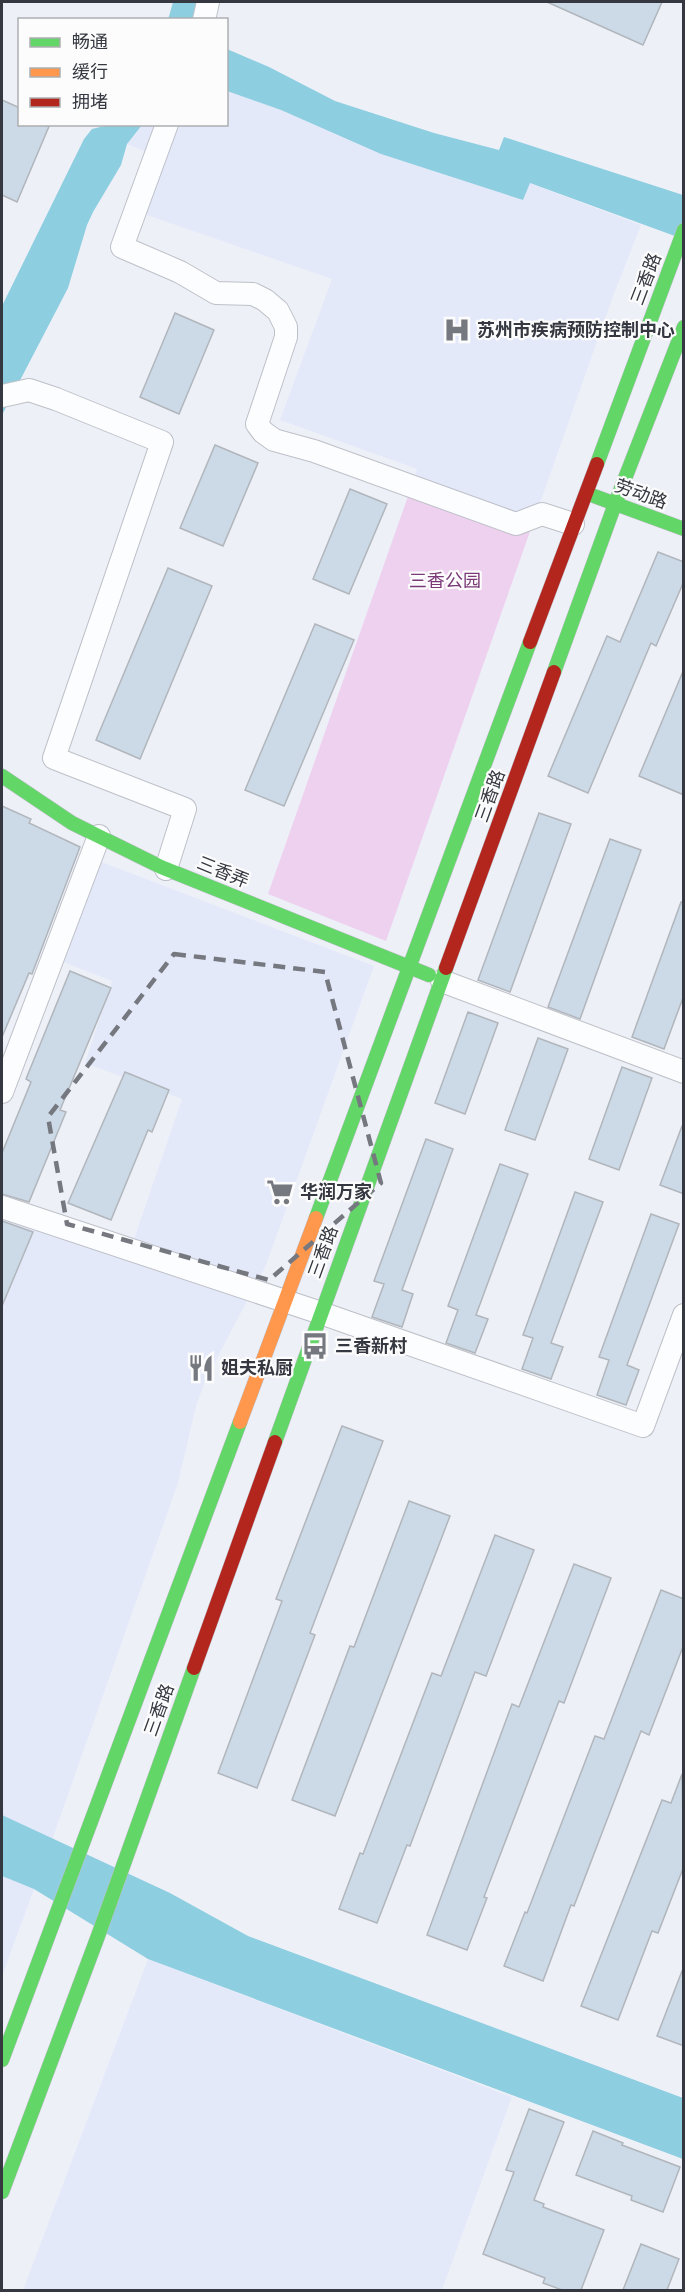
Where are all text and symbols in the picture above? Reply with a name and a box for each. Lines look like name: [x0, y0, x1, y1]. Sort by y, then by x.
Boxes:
legend: [18, 18, 228, 126]
text: 畅通: [72, 31, 108, 53]
text: 缓行: [72, 61, 108, 83]
text: 拥堵: [72, 91, 108, 113]
street label: 三香路: [626, 250, 666, 308]
hospital icon: 苏州市疾病预防控制中心: [442, 315, 472, 345]
place label: 苏州市疾病预防控制中心: [477, 319, 675, 341]
street label: 劳动路: [612, 474, 670, 514]
park label: 三香公园: [409, 570, 481, 592]
street label: 三香路: [470, 767, 510, 825]
street label: 三香弄: [194, 852, 252, 892]
supermarket icon: 华润万家: [265, 1177, 295, 1207]
place label: 华润万家: [300, 1181, 372, 1203]
street label: 三香路: [303, 1223, 343, 1281]
bus stop icon: 三香新村: [300, 1331, 330, 1361]
place label: 三香新村: [335, 1335, 407, 1357]
restaurant icon: 姐夫私厨: [186, 1353, 216, 1383]
place label: 姐夫私厨: [221, 1357, 293, 1379]
street label: 三香路: [139, 1681, 179, 1739]

